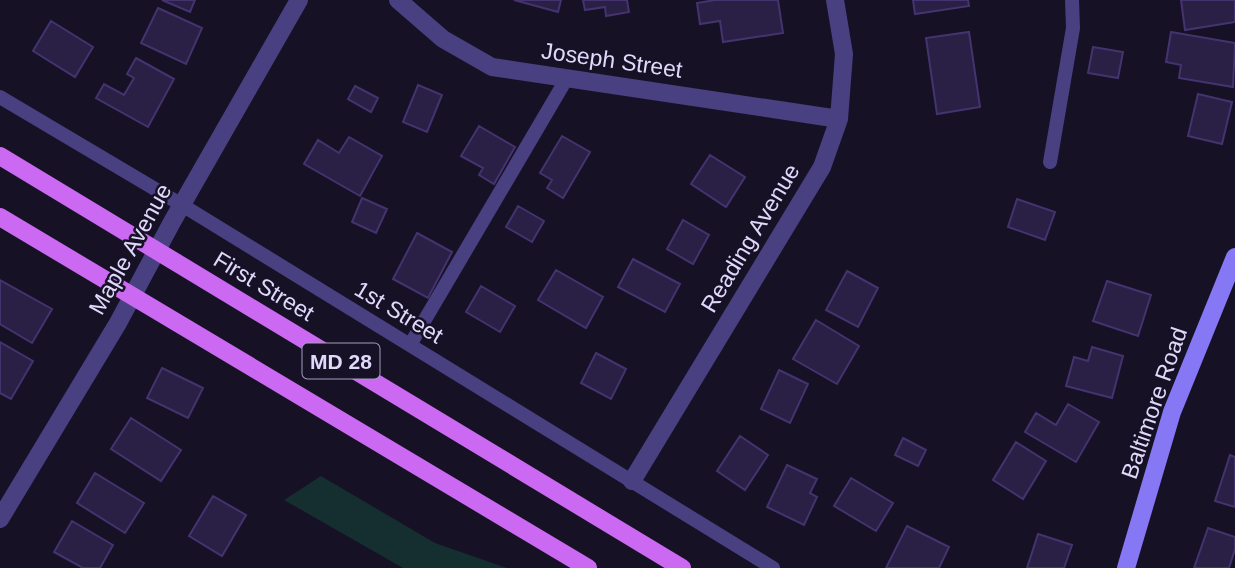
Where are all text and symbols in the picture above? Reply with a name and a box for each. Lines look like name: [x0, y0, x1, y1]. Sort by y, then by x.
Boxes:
street label: Joseph Street: [540, 37, 685, 83]
street label: Reading Avenue: [695, 159, 805, 317]
street label: Maple Avenue: [83, 179, 177, 319]
street label: First Street: [209, 246, 319, 326]
street label: 1st Street: [350, 276, 448, 349]
street label: Baltimore Road: [1116, 324, 1192, 482]
road number: MD 28: [302, 344, 380, 378]

